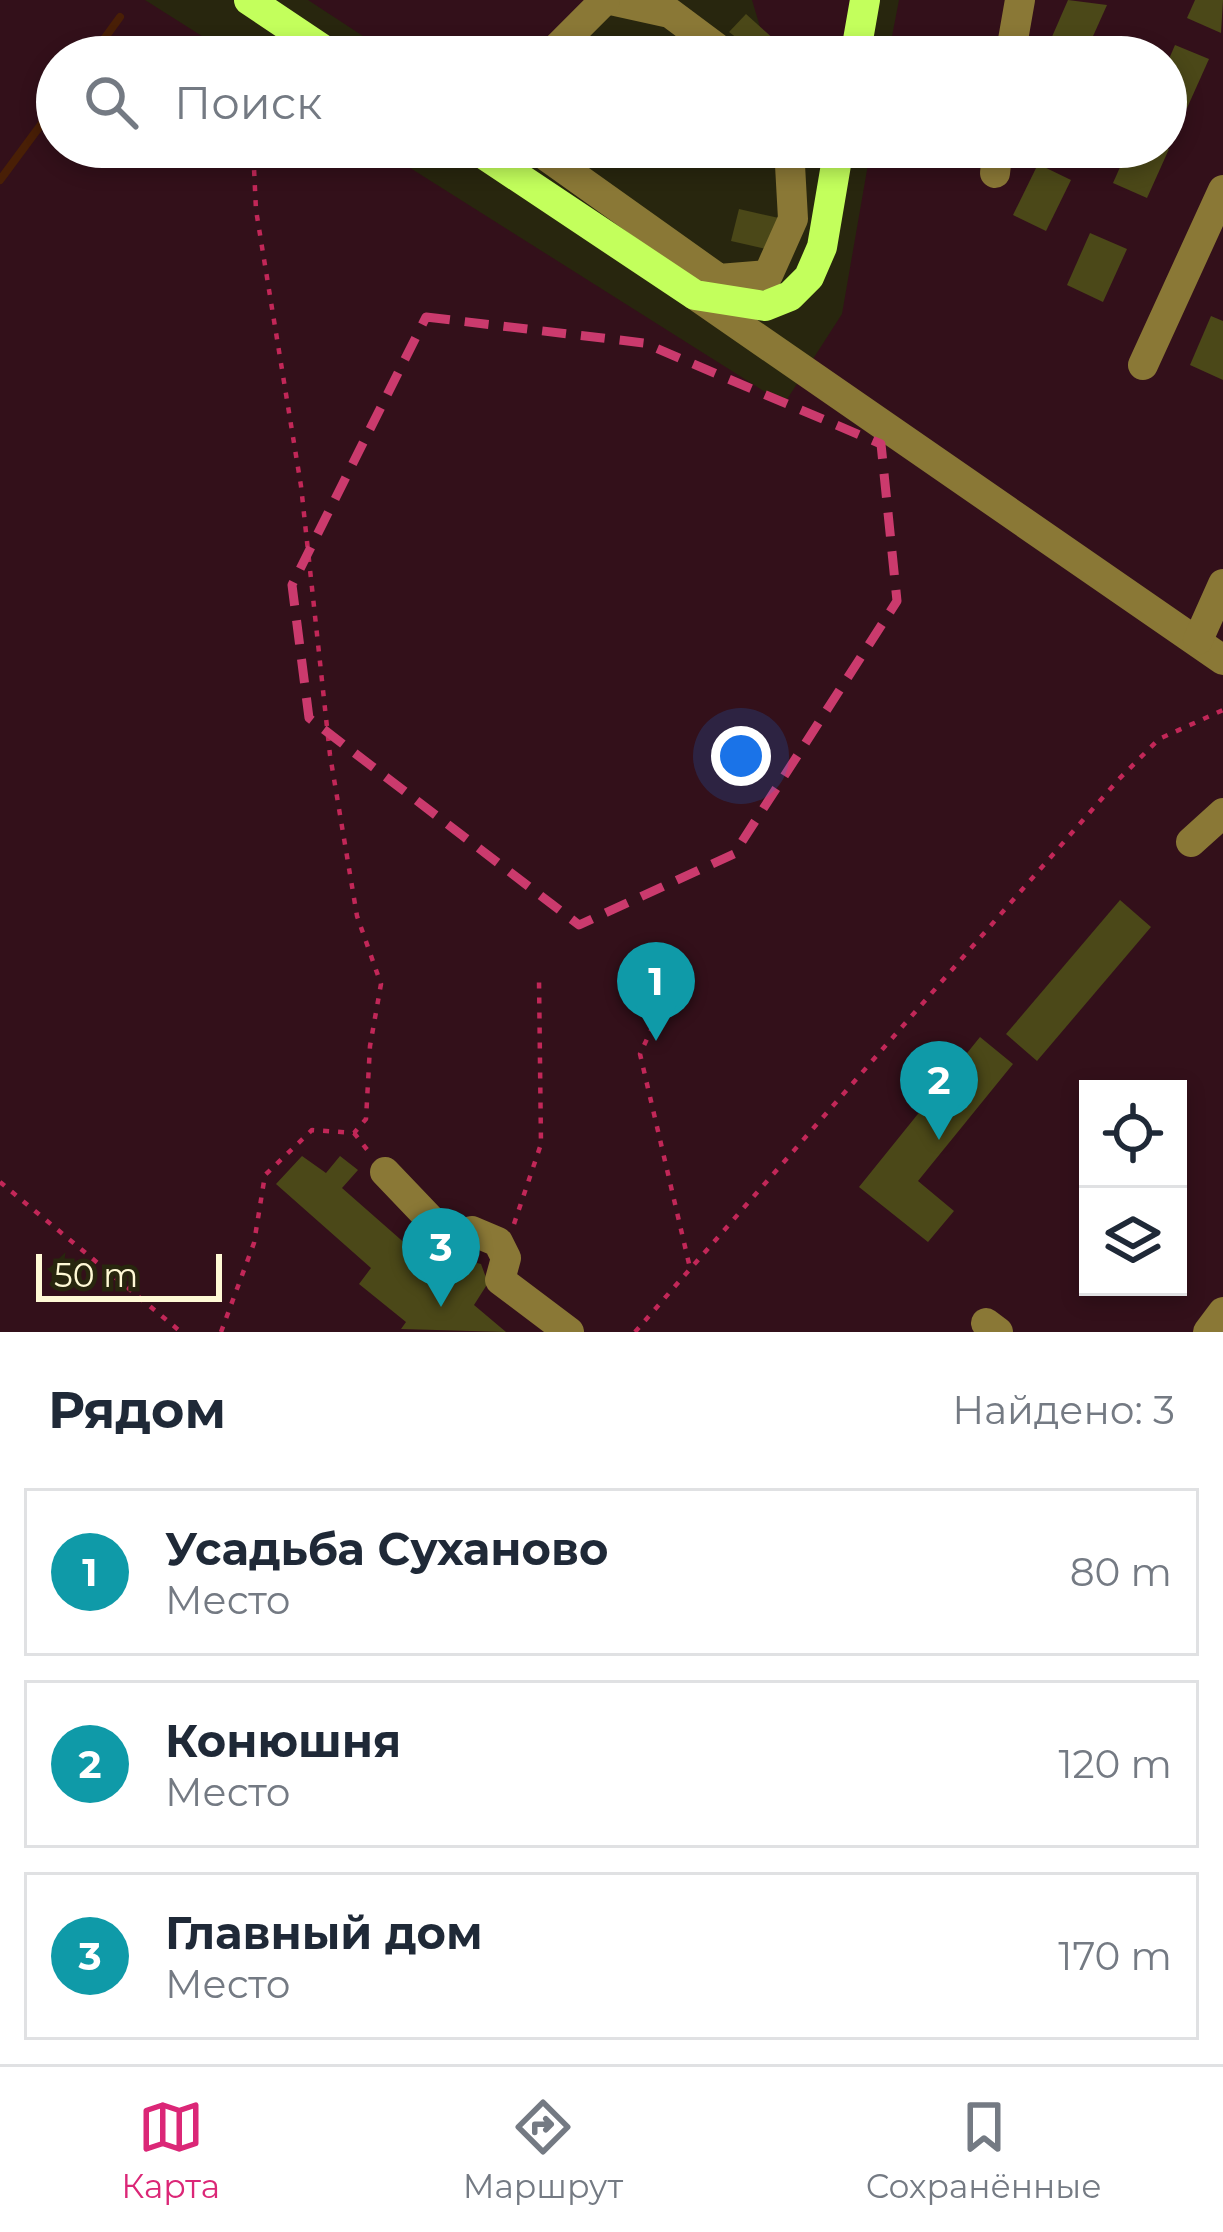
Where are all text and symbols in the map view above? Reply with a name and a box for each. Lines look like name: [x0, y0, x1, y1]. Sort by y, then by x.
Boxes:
search box: [36, 36, 1187, 168]
icon: search: [78, 69, 144, 135]
text: Поиск: [174, 75, 322, 130]
your location: [711, 726, 771, 786]
pin: 1: [617, 942, 695, 1041]
pin: 2: [900, 1041, 978, 1140]
map controls: [1079, 1080, 1187, 1296]
button: locate: [1079, 1080, 1187, 1188]
button: layers: [1079, 1188, 1187, 1296]
pin: 3: [402, 1208, 480, 1307]
scale bar: [36, 1248, 222, 1301]
text: 50 m: [54, 1255, 138, 1295]
text: Рядом: [48, 1379, 226, 1441]
text: Найдено: 3: [952, 1386, 1175, 1434]
text: Усадьба Суханово: [165, 1521, 608, 1576]
text: 1: [82, 1548, 98, 1596]
text: 80 m: [1070, 1548, 1172, 1596]
text: Место: [165, 1576, 291, 1624]
text: Конюшня: [165, 1713, 401, 1768]
text: 2: [78, 1740, 102, 1788]
text: 120 m: [1058, 1740, 1172, 1788]
text: Место: [165, 1768, 291, 1816]
text: Главный дом: [165, 1905, 483, 1960]
text: 3: [78, 1932, 102, 1980]
text: 170 m: [1058, 1932, 1172, 1980]
text: Место: [165, 1960, 291, 2008]
tab: Карта: [121, 2094, 220, 2206]
tab: Маршрут: [463, 2094, 623, 2206]
tab: Сохранённые: [866, 2094, 1102, 2206]

